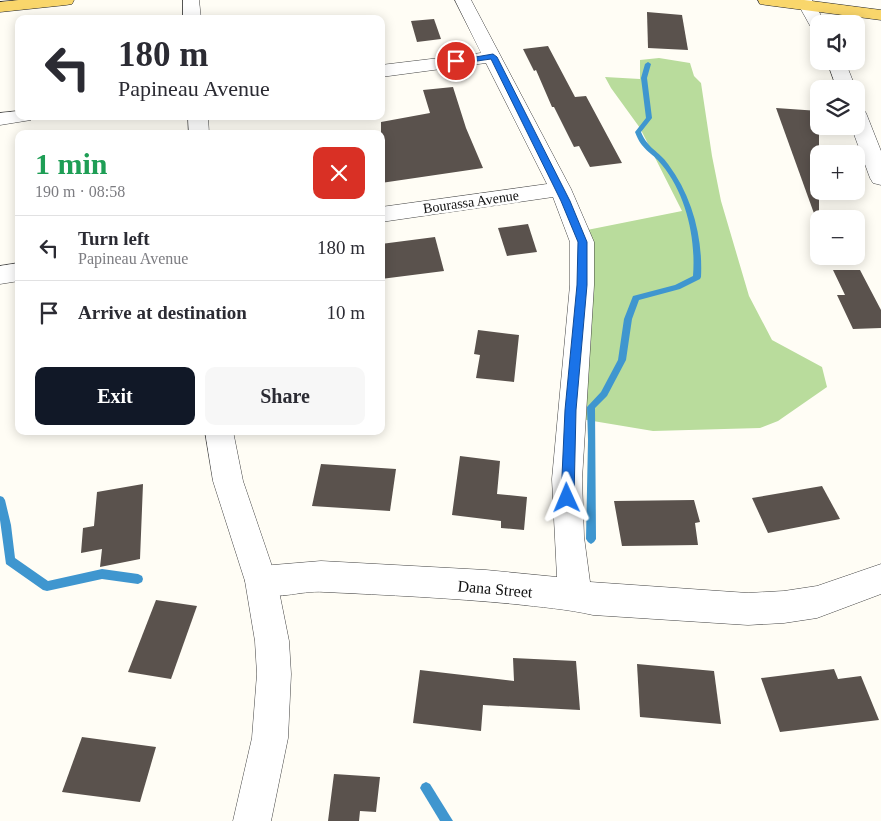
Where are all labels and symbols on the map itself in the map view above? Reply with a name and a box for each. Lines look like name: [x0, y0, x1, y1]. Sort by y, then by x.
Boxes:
pin: [435, 40, 477, 82]
street label: Bourassa Avenue: [422, 188, 520, 216]
position arrow: [540, 471, 592, 523]
street label: Dana Street: [457, 577, 534, 601]

